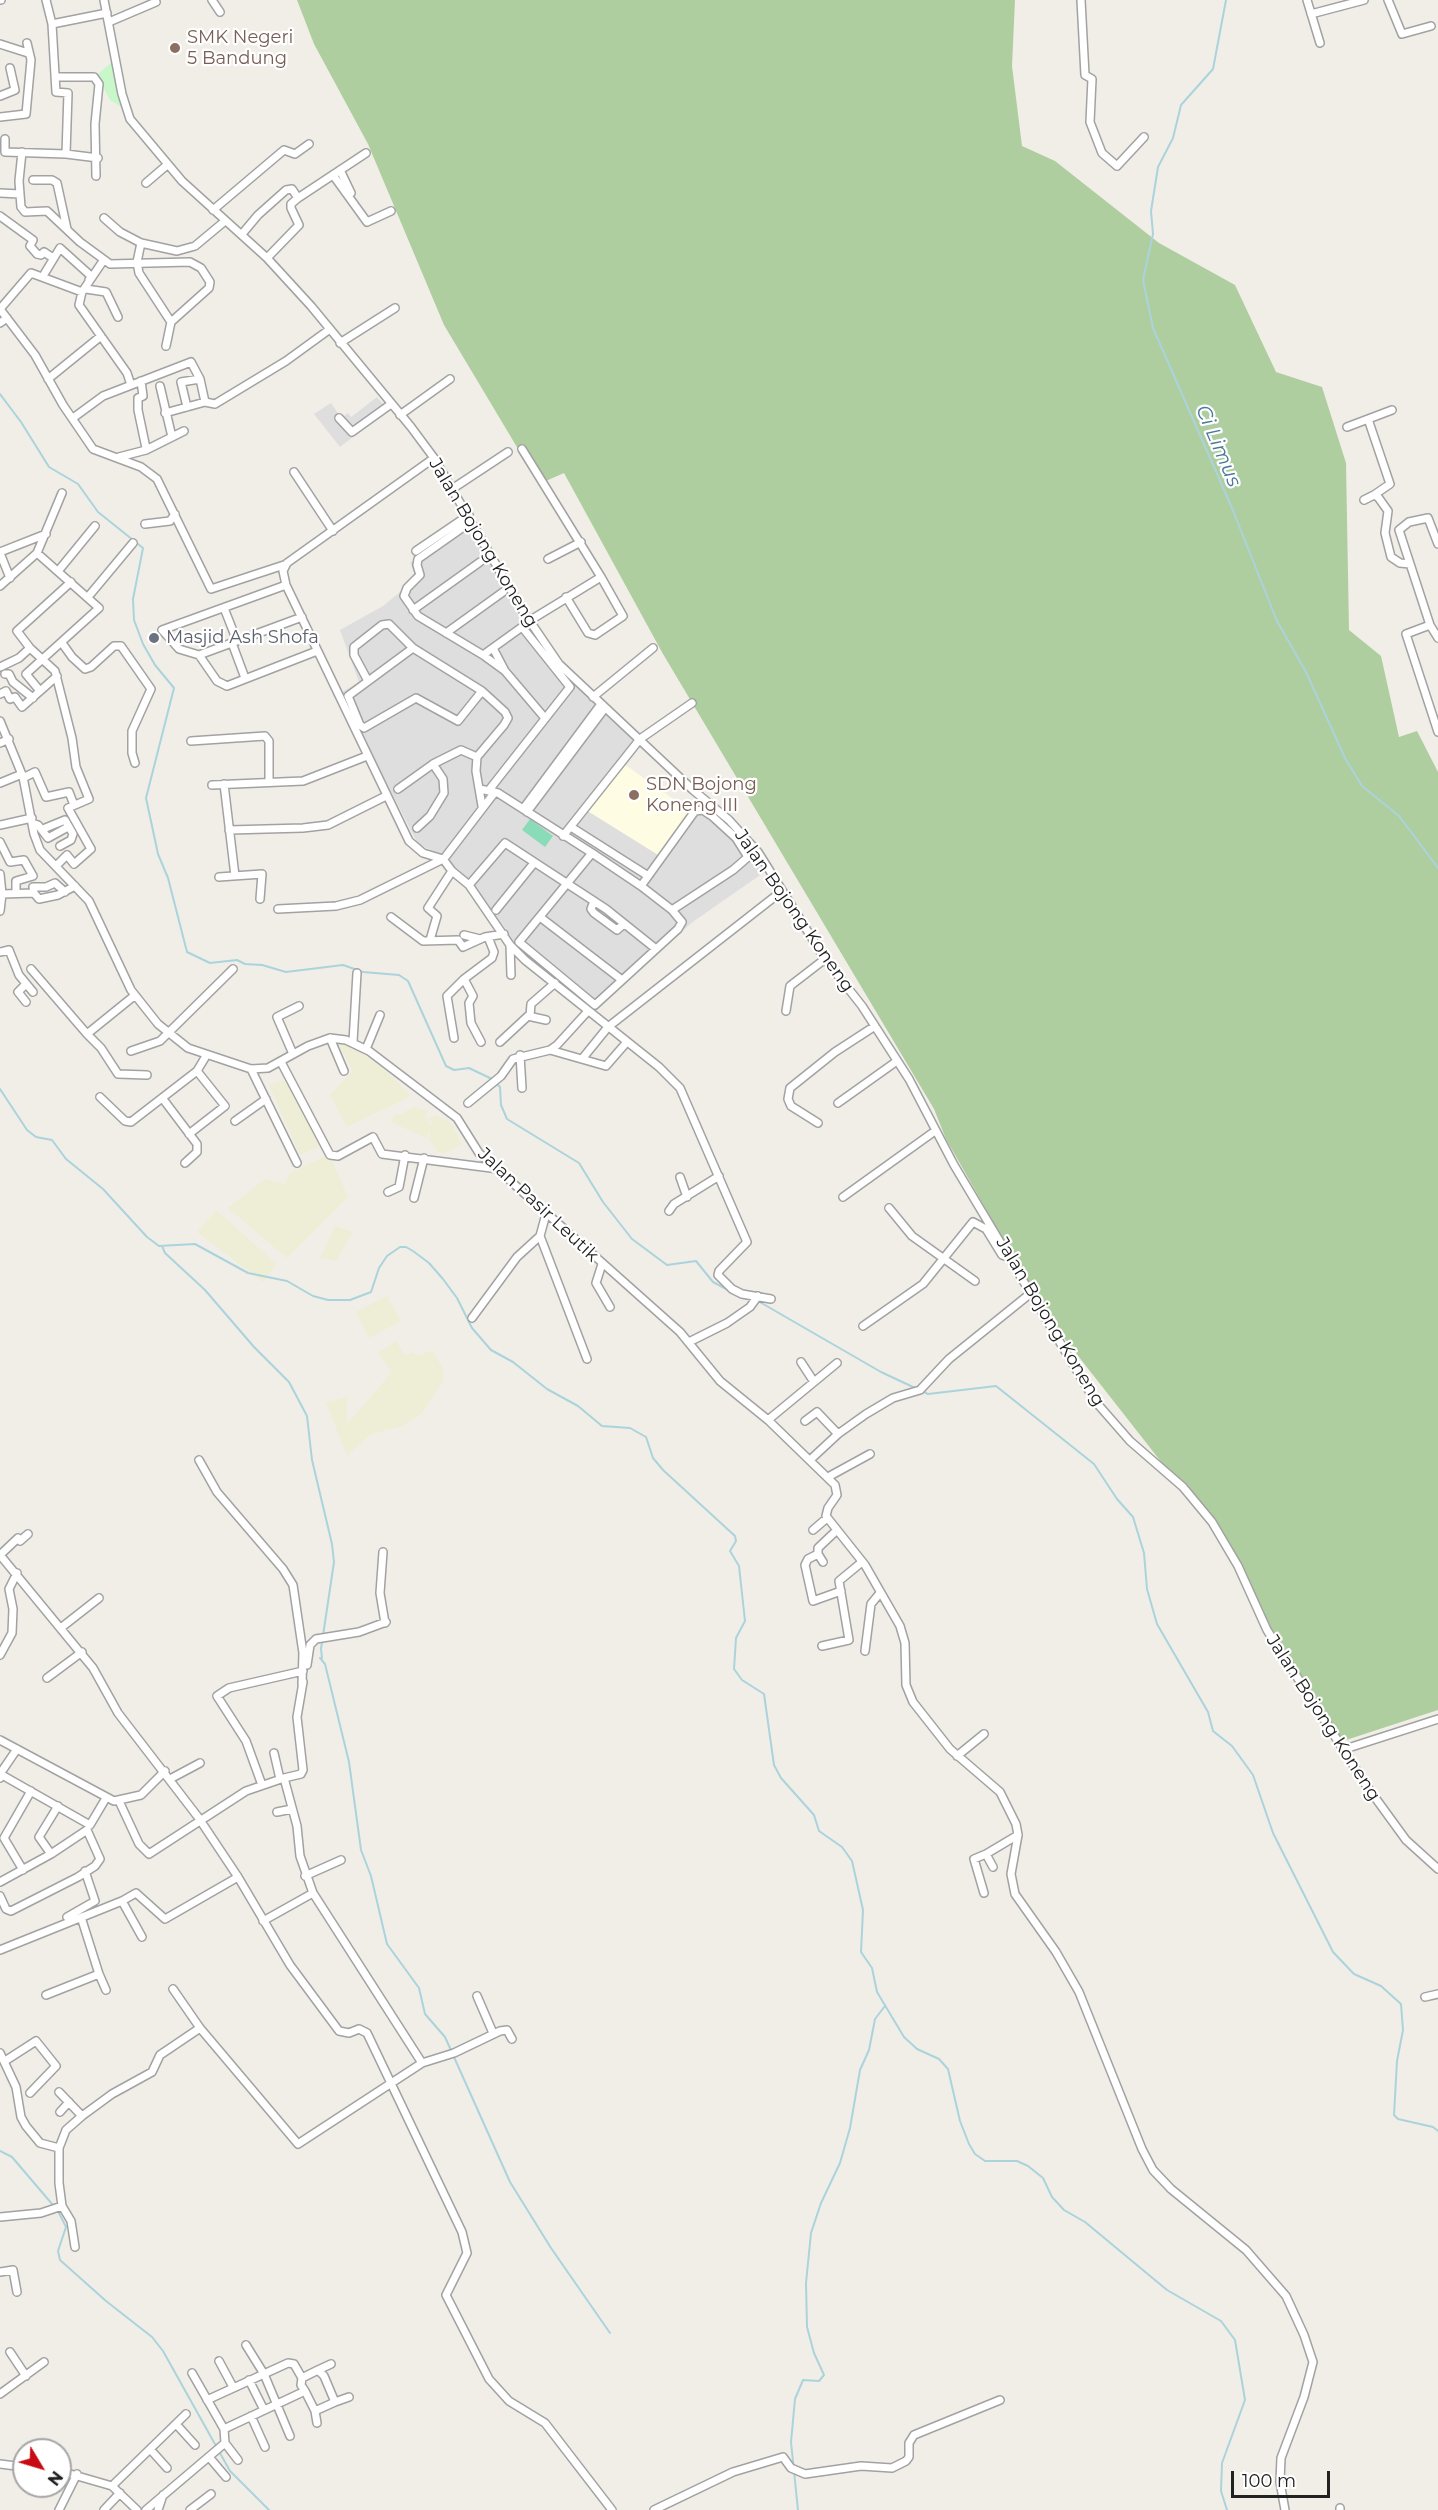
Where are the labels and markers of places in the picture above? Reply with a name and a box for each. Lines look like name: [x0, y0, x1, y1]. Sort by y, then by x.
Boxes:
place label: SMK Negeri 5 Bandung: [187, 27, 293, 70]
marker: SMK Negeri 5 Bandung: [168, 41, 182, 55]
place label: Masjid Ash Shofa: [166, 627, 319, 649]
marker: Masjid Ash Shofa: [147, 631, 161, 645]
place label: SDN Bojong Koneng III: [646, 774, 757, 816]
marker: SDN Bojong Koneng III: [627, 788, 641, 802]

